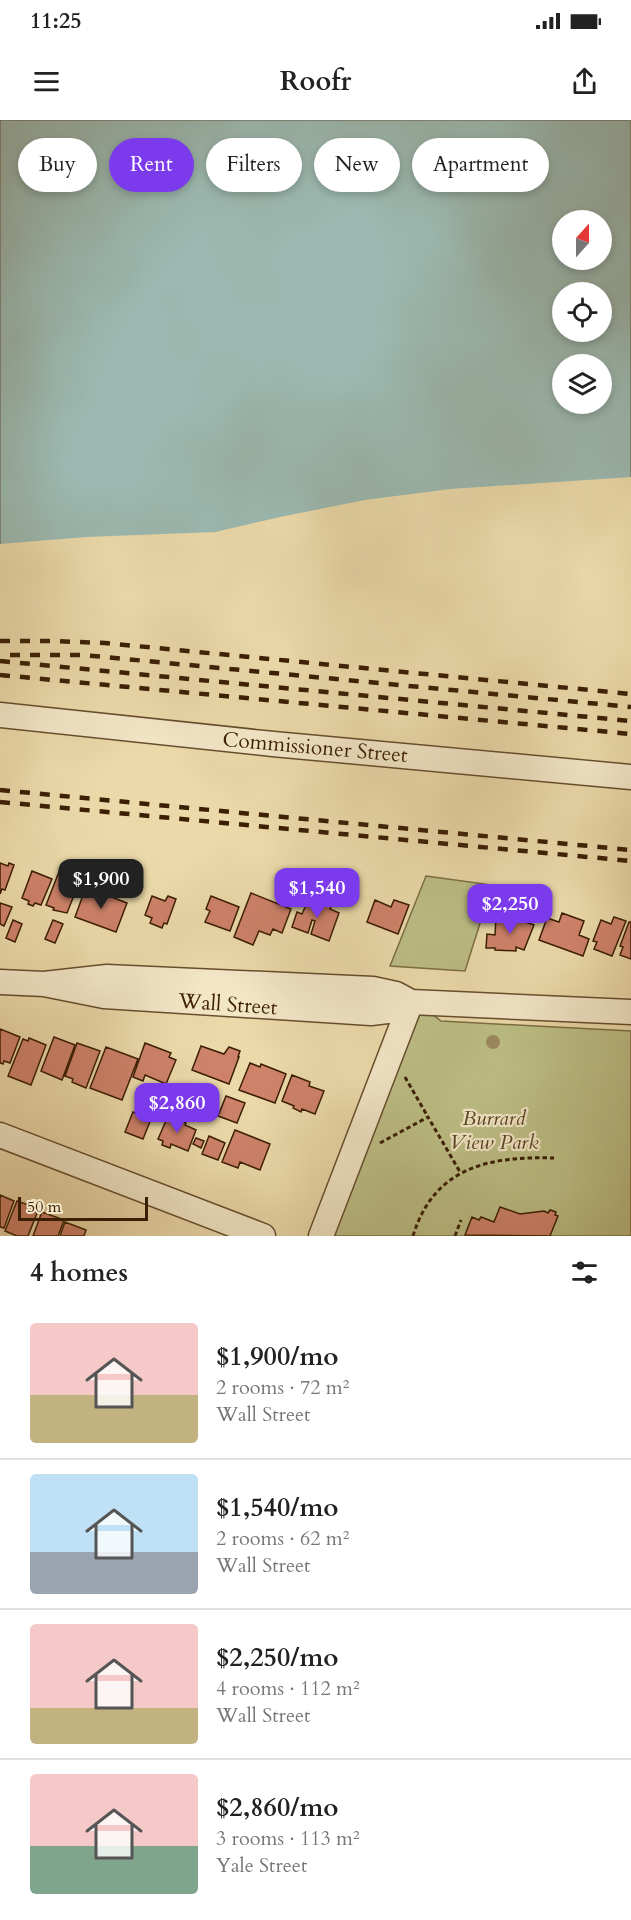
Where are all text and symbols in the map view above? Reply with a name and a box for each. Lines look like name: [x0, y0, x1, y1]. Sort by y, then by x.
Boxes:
text: 11:25: [30, 6, 81, 36]
text: Roofr: [280, 63, 351, 100]
icon: menu: [30, 65, 63, 98]
icon: share: [568, 65, 601, 98]
chip: Buy: [18, 138, 97, 192]
chip: Rent: [109, 138, 194, 192]
chip: Filters: [206, 138, 302, 192]
chip: New: [314, 138, 400, 192]
chip: Apartment: [412, 138, 549, 192]
north arrow: [552, 210, 612, 270]
map controls: [552, 210, 612, 414]
button: locate: [552, 282, 612, 342]
button: layers: [552, 354, 612, 414]
street label: Commissioner Street: [221, 725, 409, 770]
pin: $1,900: [52, 859, 150, 910]
text: $1,900: [72, 865, 130, 892]
pin: $1,540: [268, 868, 366, 919]
text: $1,540: [288, 874, 346, 901]
pin: $2,250: [461, 884, 559, 935]
text: $2,250: [481, 890, 539, 917]
street label: Wall Street: [177, 987, 279, 1022]
pin: $2,860: [128, 1083, 226, 1134]
text: $2,860: [148, 1089, 206, 1116]
park label: Burrard View Park: [449, 1104, 539, 1157]
scale bar: [18, 1194, 148, 1222]
text: 50 m: [27, 1196, 61, 1218]
text: 4 homes: [30, 1255, 128, 1290]
icon: filters: [568, 1256, 601, 1289]
text: $1,900/mo: [216, 1339, 339, 1374]
icon: home: [78, 1347, 150, 1419]
text: 2 rooms · 72 m²: [216, 1374, 349, 1401]
text: Wall Street: [216, 1401, 310, 1428]
text: $1,540/mo: [216, 1490, 339, 1525]
icon: home: [78, 1498, 150, 1570]
text: 2 rooms · 62 m²: [216, 1525, 349, 1552]
text: Wall Street: [216, 1552, 310, 1579]
text: $2,250/mo: [216, 1640, 339, 1675]
icon: home: [78, 1648, 150, 1720]
text: 4 rooms · 112 m²: [216, 1675, 360, 1702]
text: Wall Street: [216, 1702, 310, 1729]
text: $2,860/mo: [216, 1790, 339, 1825]
icon: home: [78, 1798, 150, 1870]
text: 3 rooms · 113 m²: [216, 1825, 360, 1852]
text: Yale Street: [216, 1852, 307, 1879]

